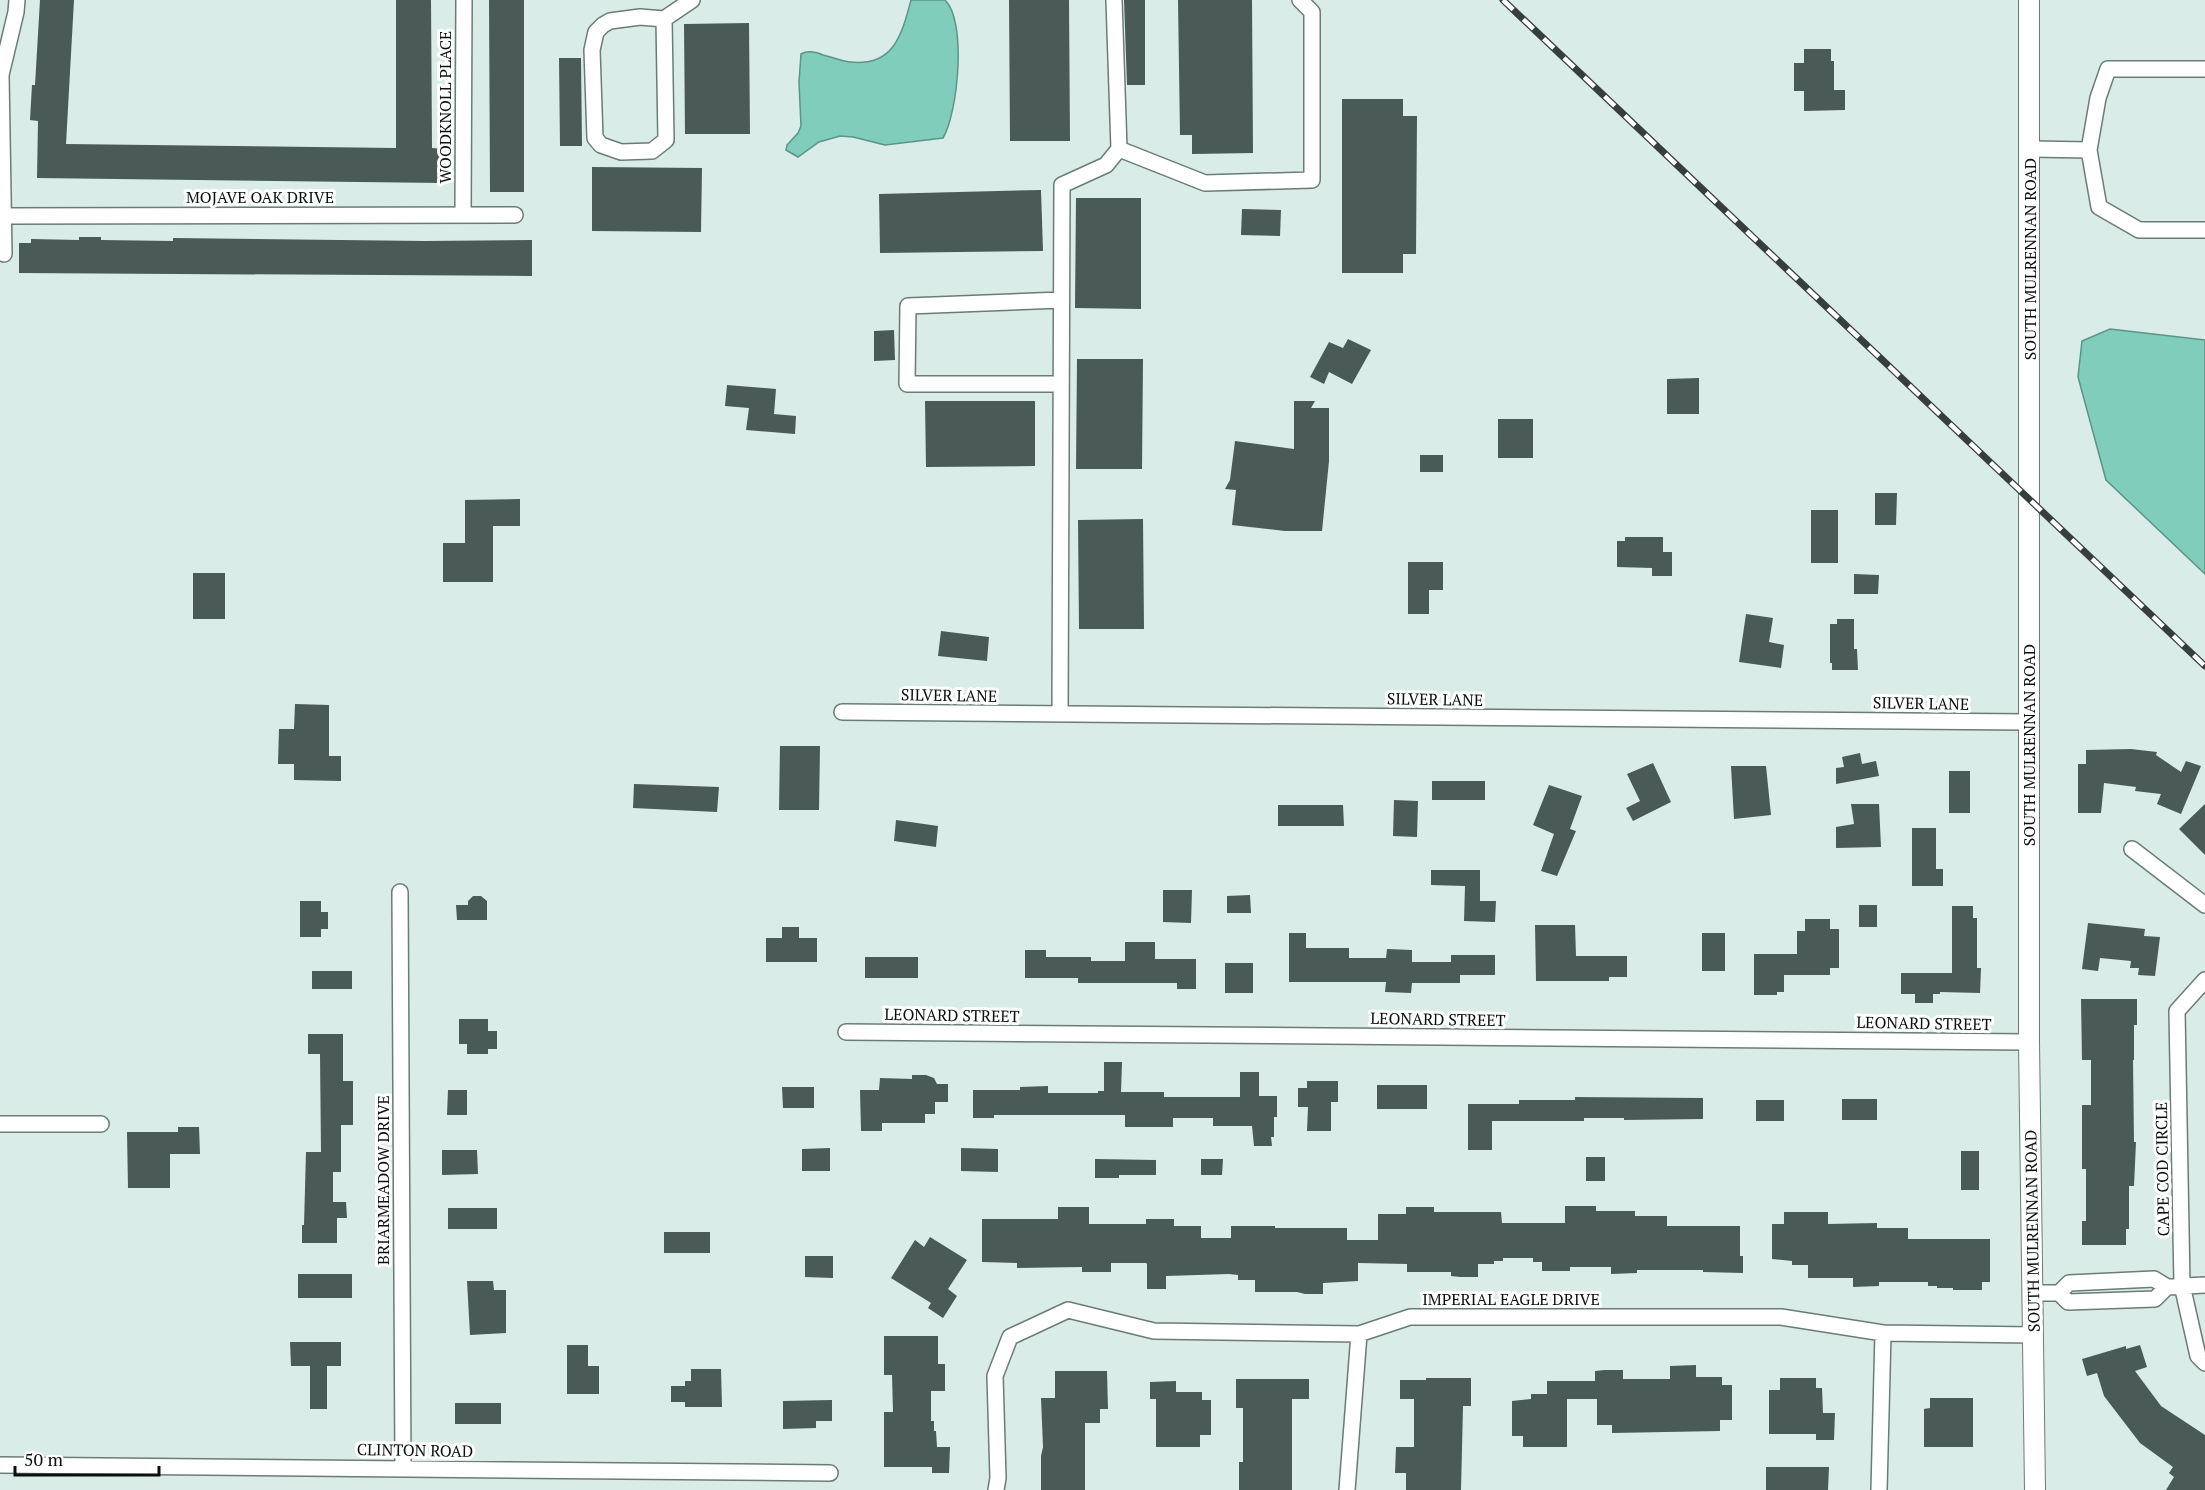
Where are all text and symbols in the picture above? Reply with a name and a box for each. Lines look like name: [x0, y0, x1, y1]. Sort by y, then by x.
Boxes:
street label: WOODKNOLL PLACE: [434, 31, 456, 183]
street label: SOUTH MULRENNAN ROAD: [2019, 158, 2041, 360]
street label: MOJAVE OAK DRIVE: [186, 186, 334, 208]
street label: SOUTH MULRENNAN ROAD: [2018, 644, 2040, 846]
street label: SILVER LANE: [901, 683, 997, 707]
street label: SILVER LANE: [1387, 687, 1483, 711]
street label: SILVER LANE: [1873, 691, 1969, 715]
street label: LEONARD STREET: [884, 1003, 1020, 1027]
street label: LEONARD STREET: [1370, 1007, 1506, 1031]
street label: LEONARD STREET: [1856, 1011, 1992, 1035]
street label: BRIARMEADOW DRIVE: [372, 1095, 394, 1265]
street label: CAPE COD CIRCLE: [2150, 1102, 2174, 1236]
street label: SOUTH MULRENNAN ROAD: [2019, 1130, 2045, 1332]
street label: IMPERIAL EAGLE DRIVE: [1422, 1288, 1600, 1310]
street label: CLINTON ROAD: [357, 1438, 473, 1462]
scale bar: [15, 1439, 159, 1477]
text: 50 m: [24, 1447, 64, 1471]

